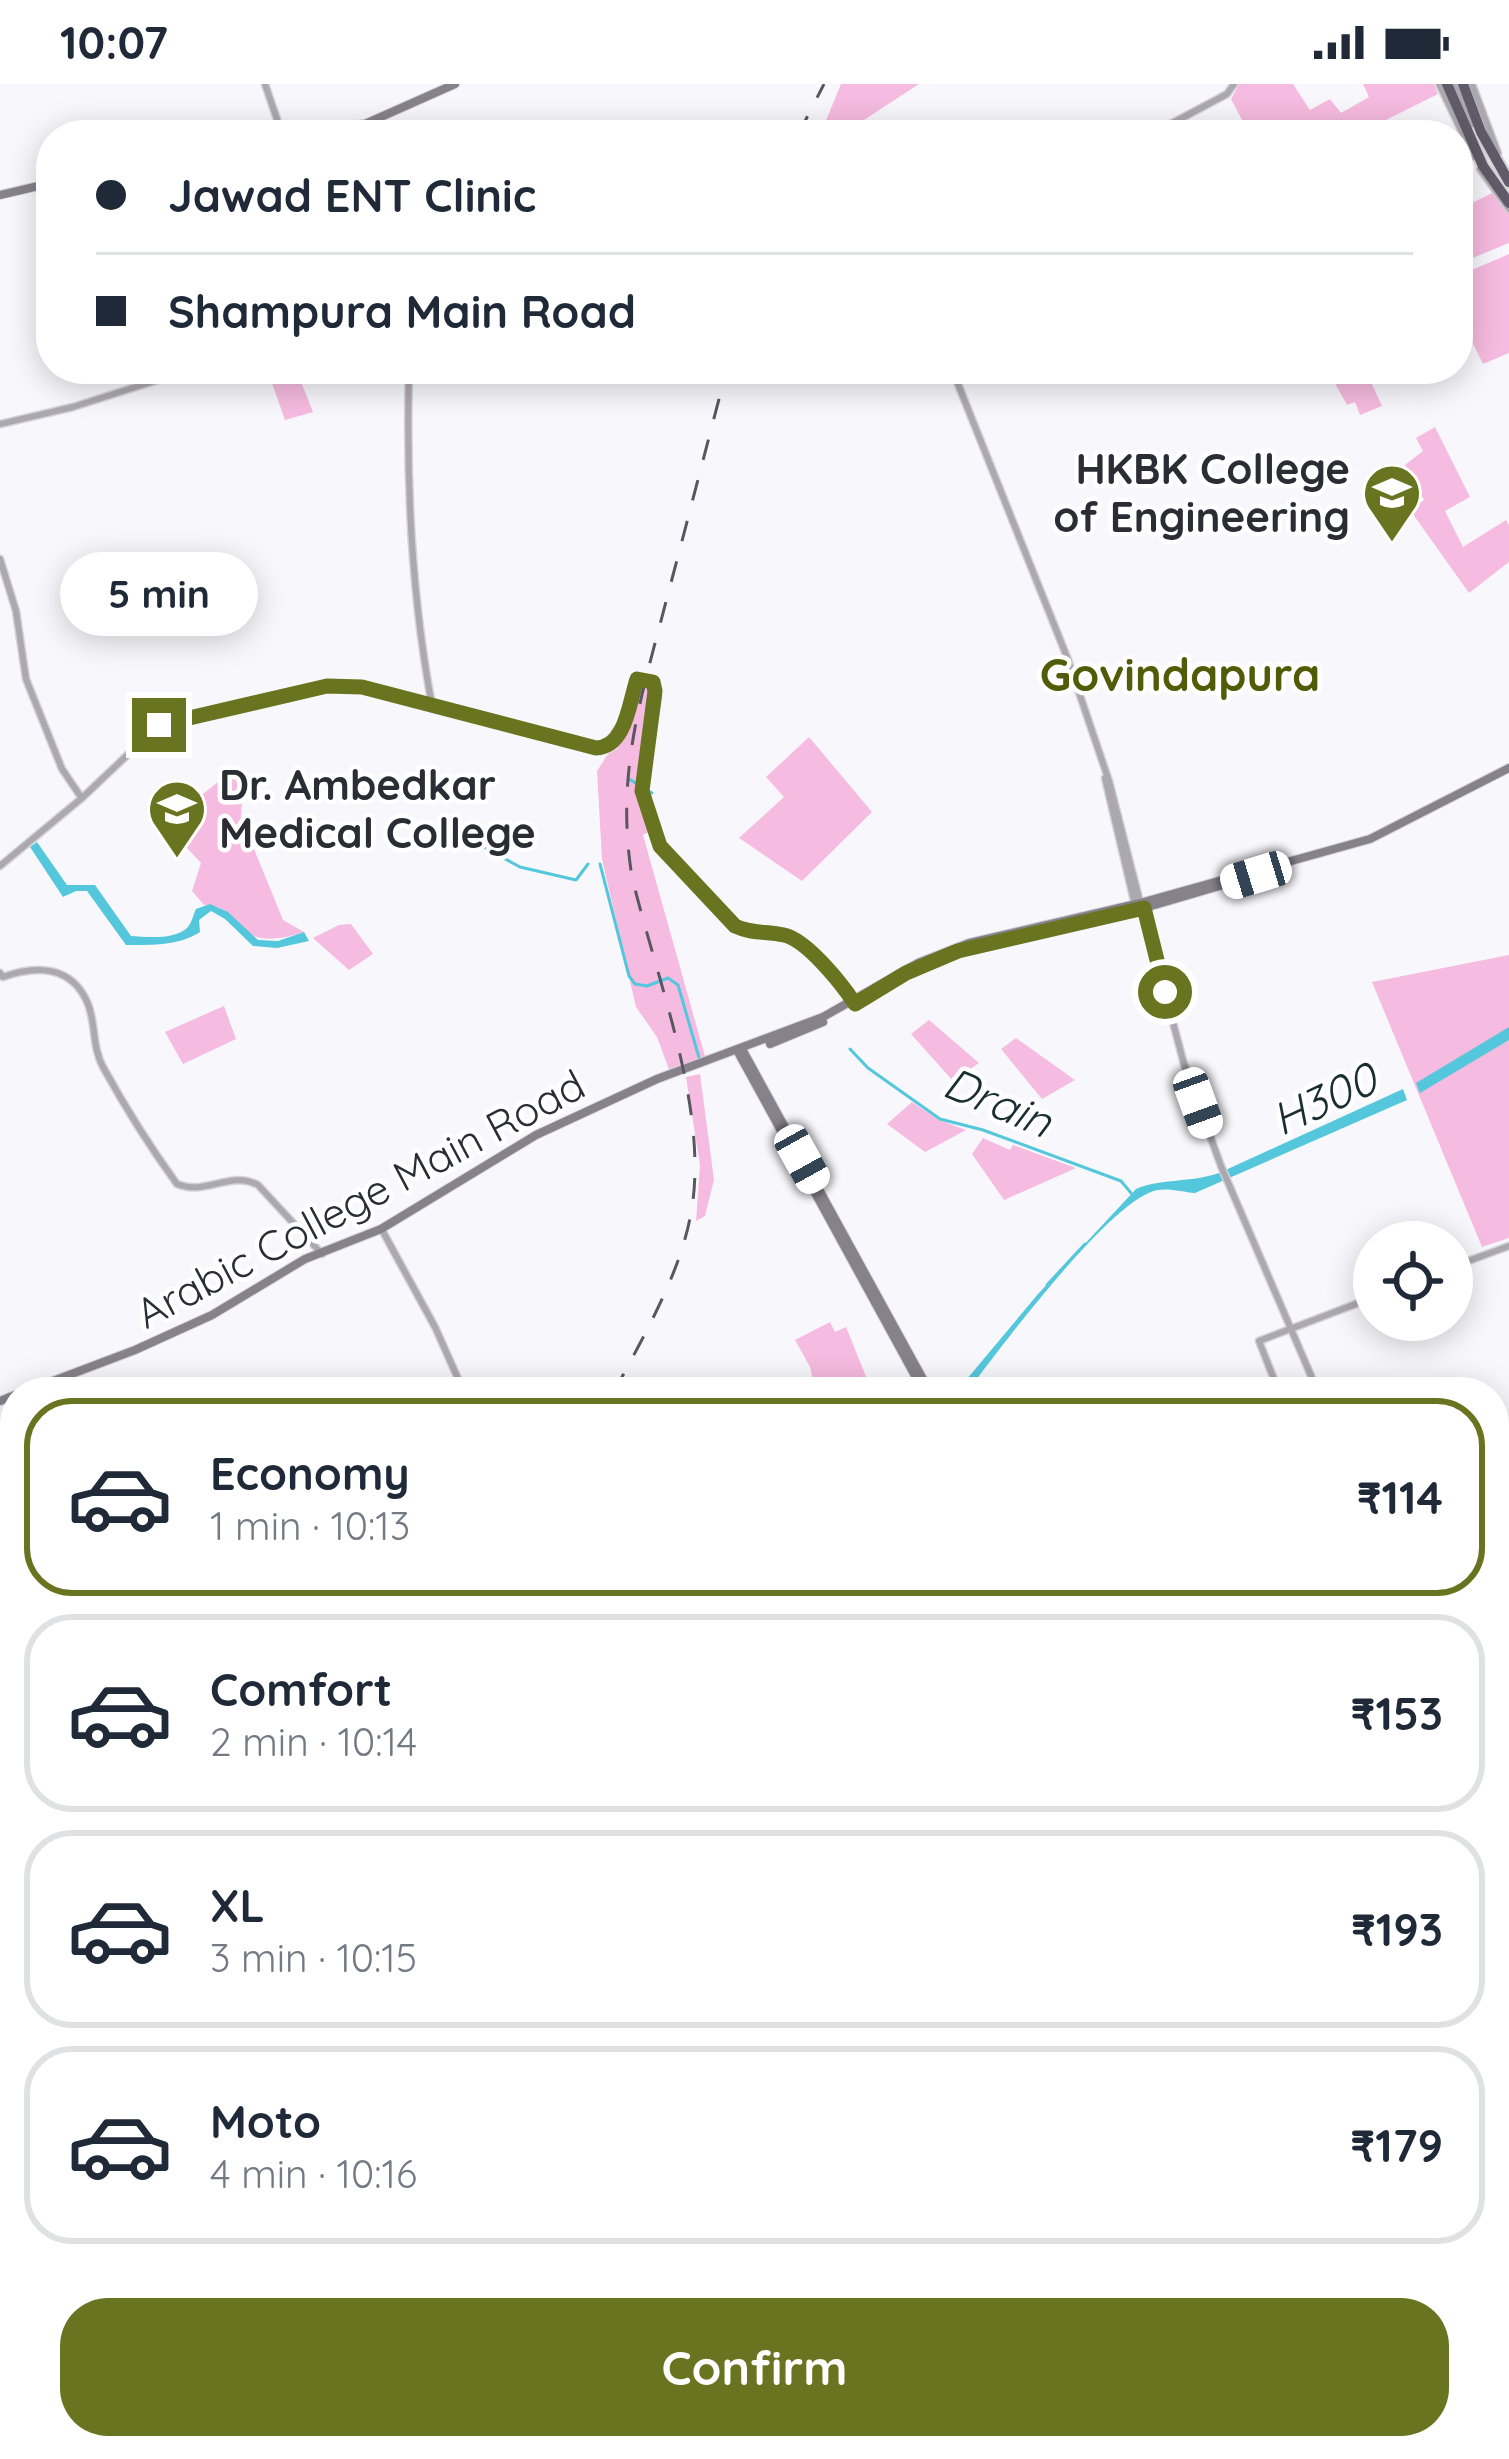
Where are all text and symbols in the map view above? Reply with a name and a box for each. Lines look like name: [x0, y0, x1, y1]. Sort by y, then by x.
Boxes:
text: 10:07: [60, 14, 168, 70]
text: Jawad ENT Clinic: [168, 167, 536, 223]
text: Shampura Main Road: [168, 283, 636, 339]
place label: HKBK College of Engineering: [1053, 442, 1350, 543]
school or university icon: HKBK College of Engineering: [1361, 462, 1423, 544]
callout: 5 min: [60, 551, 258, 635]
text: 5 min: [108, 569, 210, 618]
district label: Govindapura: [1040, 646, 1320, 702]
route end: [132, 698, 186, 752]
place label: Dr. Ambedkar Medical College: [219, 758, 536, 859]
school or university icon: Dr. Ambedkar Medical College: [146, 778, 208, 860]
car: [1216, 847, 1296, 903]
route start: [1138, 965, 1192, 1019]
water label: H300: [1262, 1048, 1388, 1147]
water label: Drain: [936, 1053, 1062, 1149]
street label: Arabic College Main Road: [126, 1058, 593, 1340]
car: [1169, 1063, 1227, 1143]
car: [769, 1119, 835, 1199]
map controls: [1353, 1221, 1473, 1341]
button: locate: [1353, 1221, 1473, 1341]
icon: car: [66, 1443, 174, 1551]
text: Economy: [210, 1445, 410, 1501]
text: ₹114: [1357, 1469, 1443, 1525]
text: 1 min · 10:13: [210, 1501, 410, 1550]
icon: car: [66, 1659, 174, 1767]
text: Comfort: [210, 1661, 392, 1717]
text: ₹153: [1351, 1685, 1443, 1741]
text: 2 min · 10:14: [210, 1717, 417, 1766]
icon: car: [66, 1875, 174, 1983]
text: XL: [210, 1877, 265, 1933]
text: ₹193: [1351, 1901, 1443, 1957]
text: 3 min · 10:15: [210, 1933, 417, 1982]
icon: car: [66, 2091, 174, 2199]
text: Moto: [210, 2093, 321, 2149]
text: ₹179: [1350, 2117, 1443, 2173]
text: 4 min · 10:16: [210, 2149, 417, 2198]
button: Confirm: [60, 2298, 1449, 2436]

